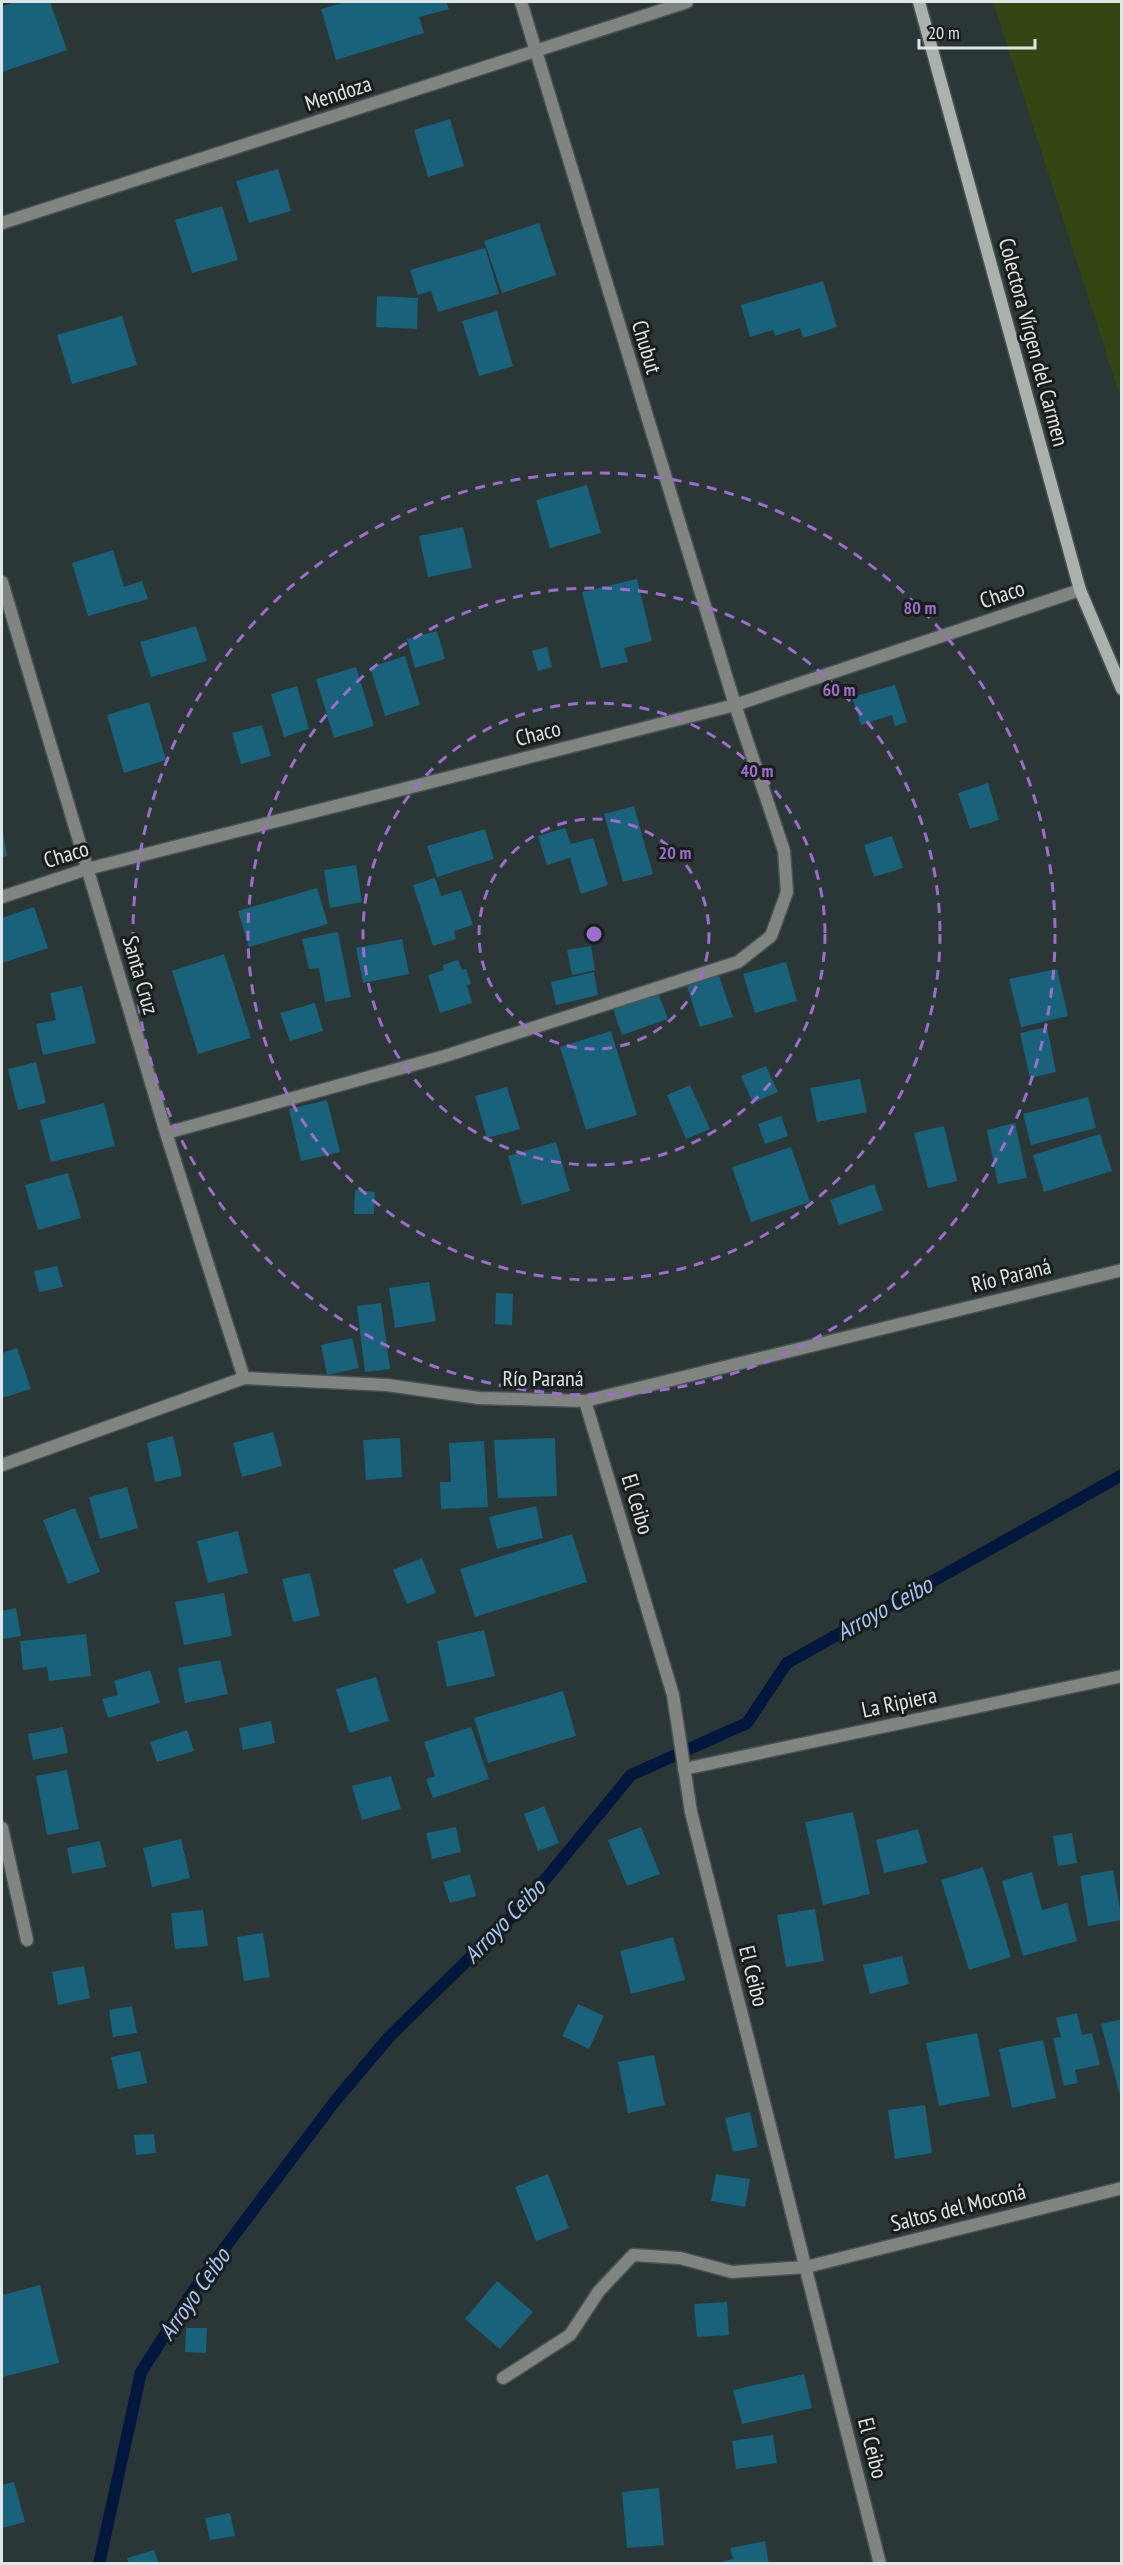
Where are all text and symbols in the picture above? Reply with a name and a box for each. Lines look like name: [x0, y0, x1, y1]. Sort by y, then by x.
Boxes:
scale bar: [919, 12, 1034, 50]
text: 20 m: [928, 21, 960, 44]
street label: Mendoza: [301, 69, 375, 117]
street label: Colectora Vírgen del Carmen: [993, 235, 1075, 449]
street label: Chubut: [626, 317, 668, 377]
street label: Chaco: [976, 574, 1028, 614]
text: 80 m: [904, 596, 936, 619]
text: 60 m: [823, 678, 855, 701]
street label: Chaco: [513, 714, 563, 752]
text: 40 m: [741, 759, 773, 782]
street label: Chaco: [40, 834, 92, 874]
text: 20 m: [659, 841, 691, 864]
centre of rings: [584, 924, 604, 944]
street label: Santa Cruz: [116, 932, 166, 1018]
street label: Río Paraná: [968, 1252, 1054, 1298]
street label: Río Paraná: [503, 1364, 583, 1392]
street label: El Ceibo: [616, 1470, 660, 1538]
water label: Arroyo Ceibo: [830, 1568, 939, 1647]
street label: La Ripiera: [859, 1680, 939, 1724]
water label: Arroyo Ceibo: [456, 1871, 553, 1970]
street label: El Ceibo: [733, 1943, 775, 2009]
street label: Saltos del Moconá: [888, 2177, 1028, 2237]
water label: Arroyo Ceibo: [151, 2241, 238, 2346]
street label: El Ceibo: [852, 2415, 894, 2481]

